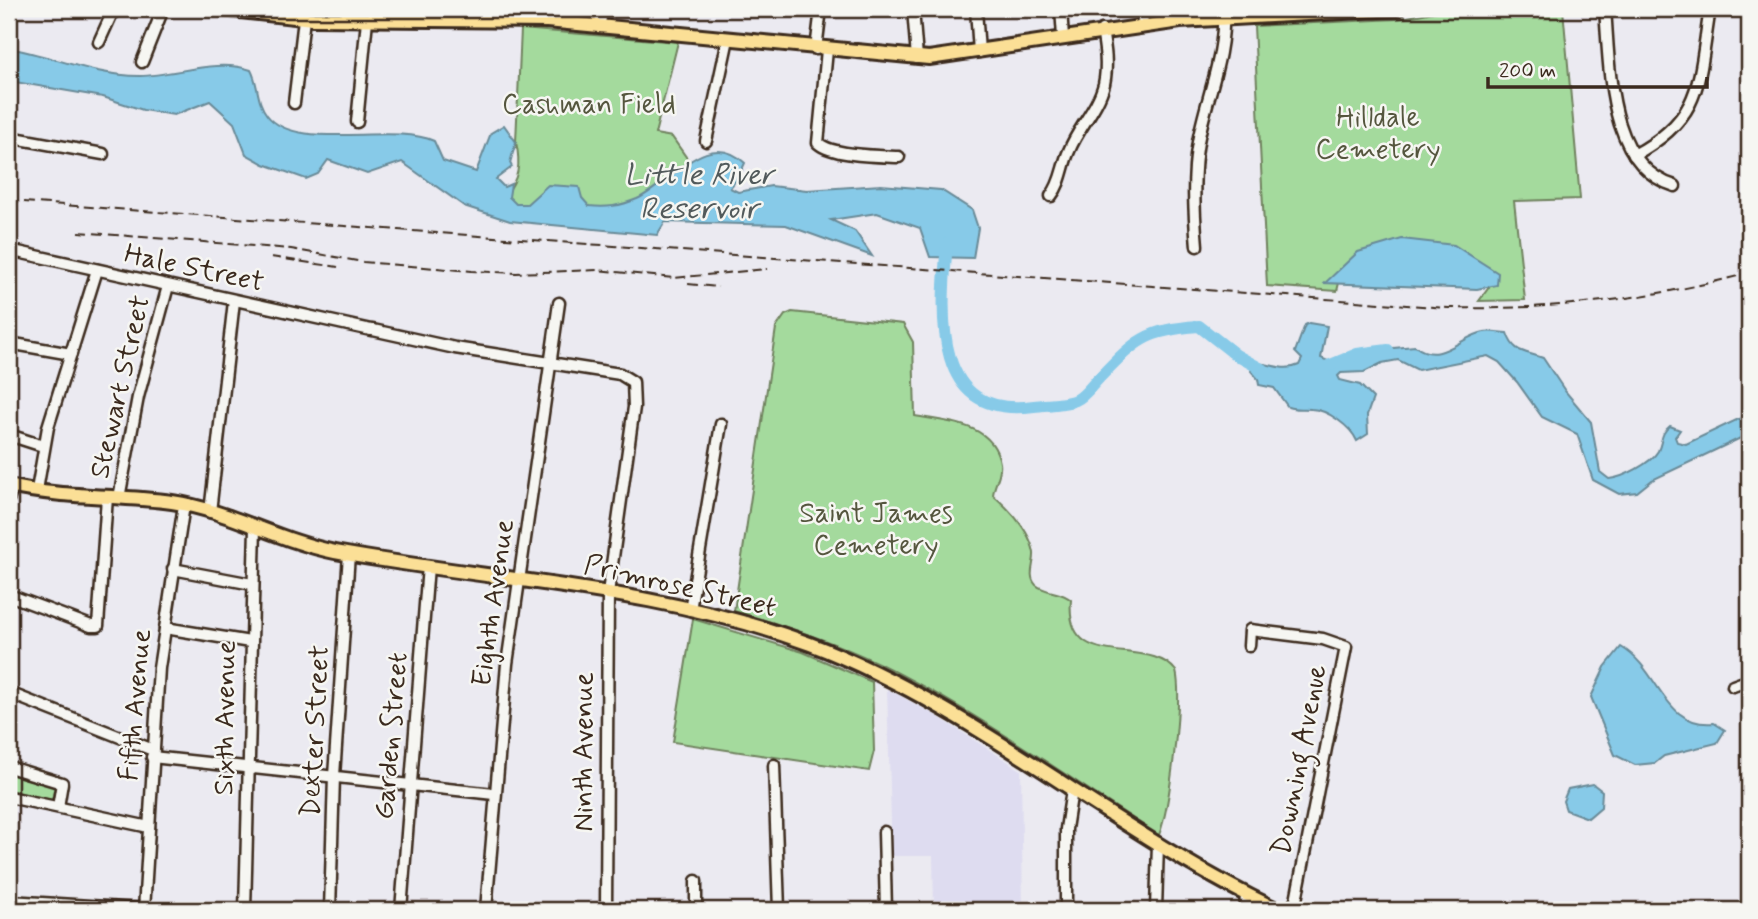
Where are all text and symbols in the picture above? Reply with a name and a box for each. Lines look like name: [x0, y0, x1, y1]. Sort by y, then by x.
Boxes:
scale bar: [1488, 46, 1707, 90]
text: 200 m: [1499, 57, 1556, 85]
park label: Cashman Field: [502, 87, 676, 124]
park label: Hilldale Cemetery: [1316, 100, 1440, 169]
water label: Little River Reservoir: [624, 156, 777, 229]
street label: Hale Street: [121, 236, 267, 302]
street label: Stewart Street: [82, 292, 160, 482]
park label: Saint James Cemetery: [799, 496, 953, 565]
street label: Eighth Avenue: [464, 517, 524, 689]
street label: Primrose Street: [580, 547, 780, 627]
street label: Fifth Avenue: [111, 628, 161, 782]
street label: Sixth Avenue: [206, 640, 246, 796]
street label: Dexter Street: [293, 644, 339, 818]
street label: Garden Street: [366, 651, 418, 821]
street label: Downing Avenue: [1263, 661, 1340, 859]
street label: Ninth Avenue: [566, 672, 603, 832]

